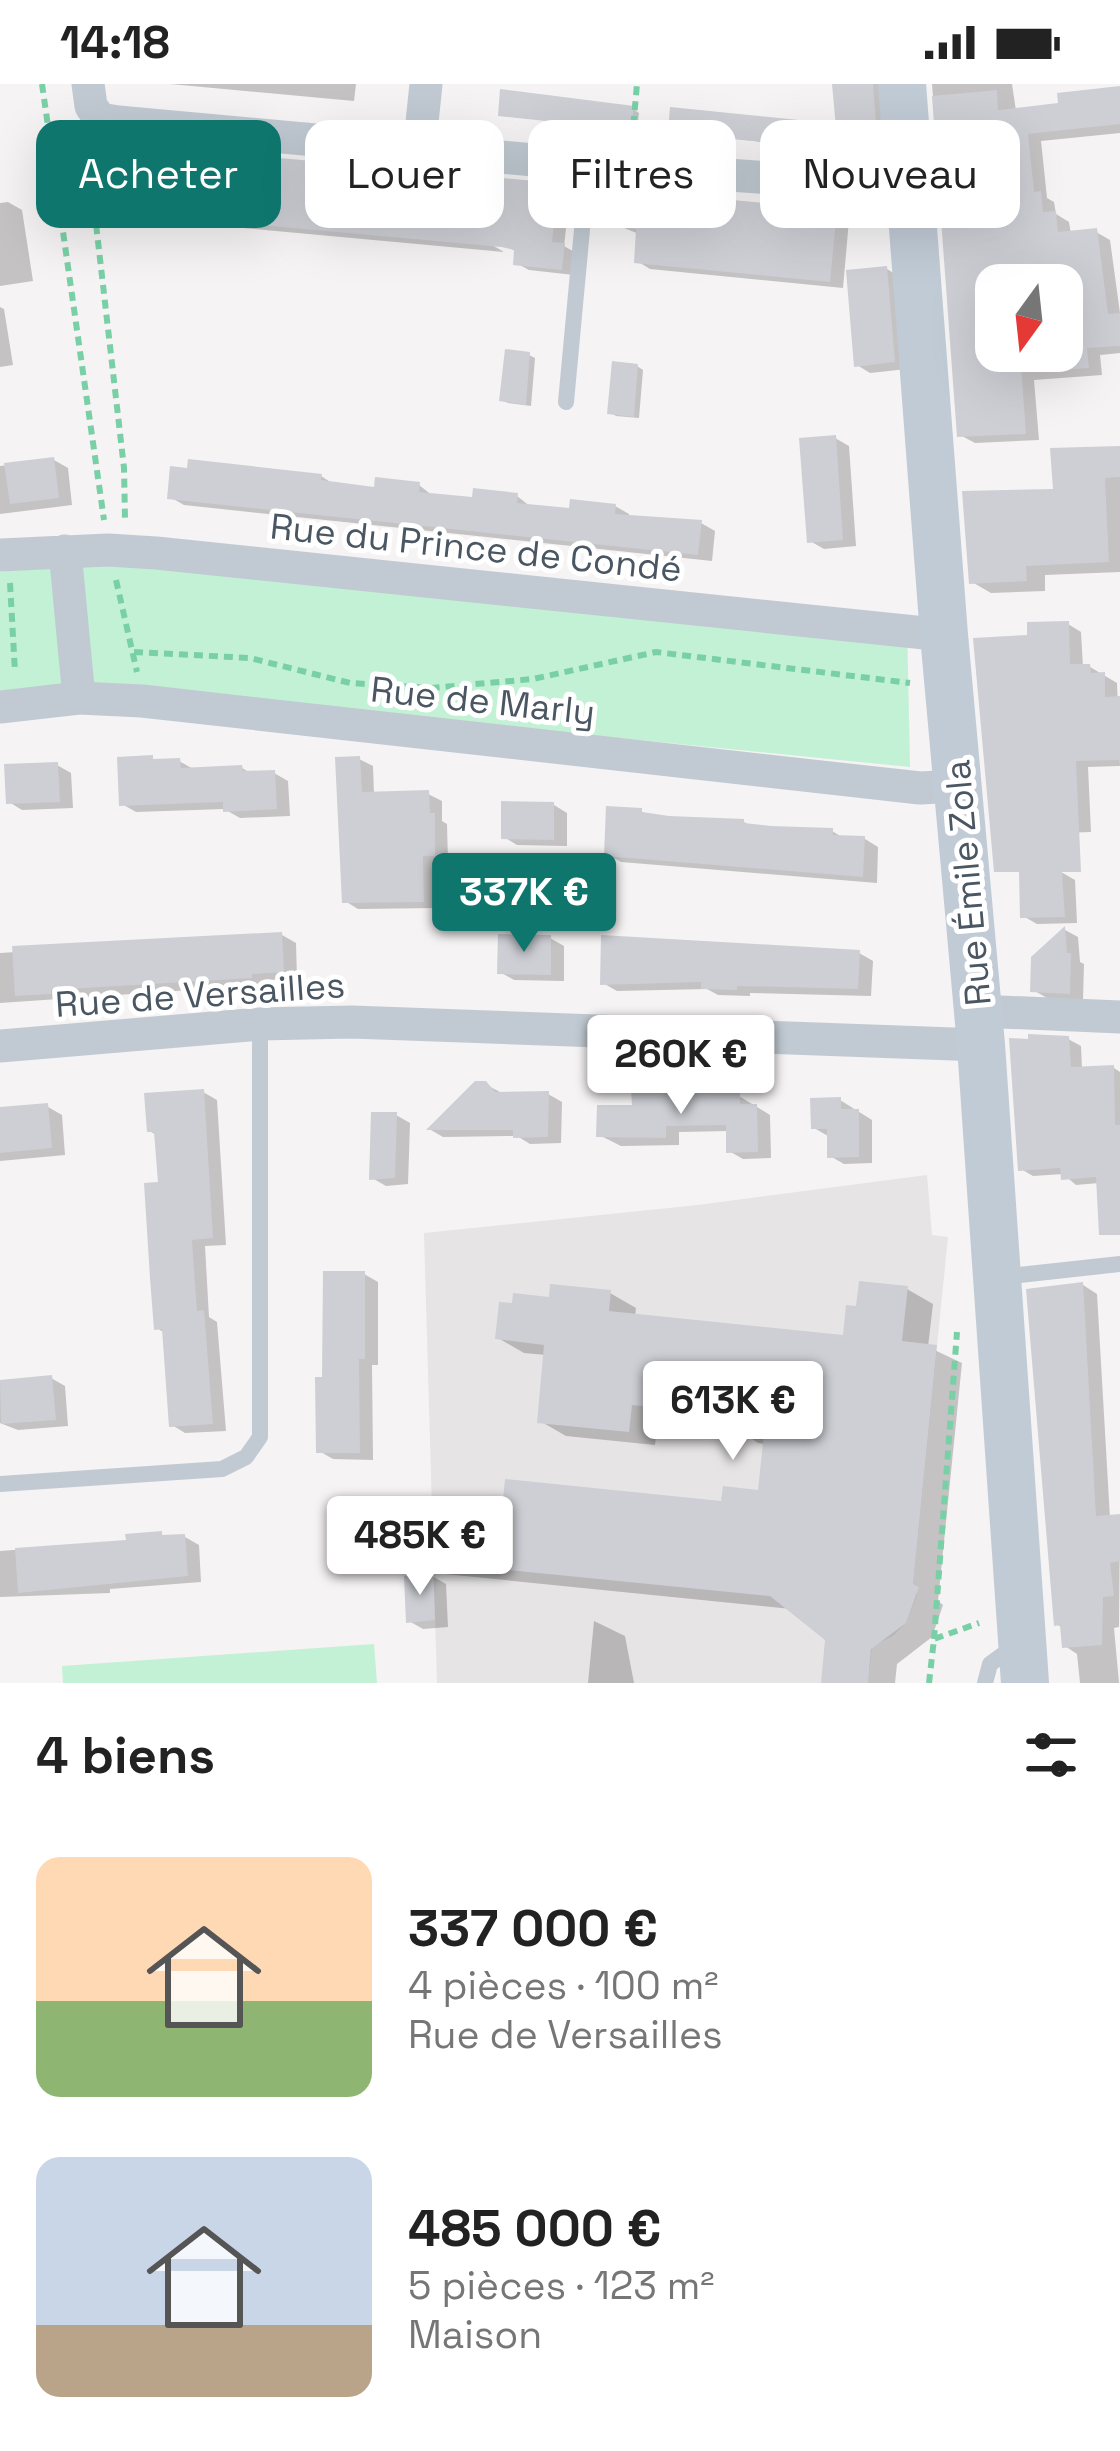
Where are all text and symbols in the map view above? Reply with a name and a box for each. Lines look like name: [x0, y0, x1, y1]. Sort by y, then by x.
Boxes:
text: 14:18: [60, 14, 170, 71]
chip: Acheter: [36, 120, 281, 228]
chip: Louer: [305, 120, 504, 228]
chip: Filtres: [528, 120, 736, 228]
chip: Nouveau: [760, 120, 1020, 228]
north arrow: [975, 264, 1083, 372]
map controls: [975, 264, 1083, 372]
street label: Rue du Prince de Condé: [268, 504, 684, 592]
street label: Rue de Marly: [368, 666, 597, 736]
street label: Rue Émile Zola: [934, 758, 1002, 1008]
pin: 337K €: [426, 853, 622, 955]
text: 337K €: [459, 867, 589, 916]
street label: Rue de Versailles: [54, 962, 346, 1028]
pin: 260K €: [583, 1015, 779, 1117]
text: 260K €: [614, 1029, 748, 1078]
pin: 613K €: [635, 1361, 831, 1463]
text: 613K €: [670, 1375, 796, 1424]
pin: 485K €: [322, 1496, 518, 1598]
text: 485K €: [354, 1510, 486, 1559]
icon: filters: [1018, 1722, 1084, 1788]
text: 4 biens: [36, 1723, 215, 1788]
text: 337 000 €: [408, 1896, 658, 1961]
icon: home: [132, 1905, 276, 2049]
text: 4 pièces · 100 m²: [408, 1961, 719, 2010]
text: Rue de Versailles: [408, 2010, 723, 2059]
text: 485 000 €: [408, 2196, 661, 2261]
icon: home: [132, 2205, 276, 2349]
text: 5 pièces · 123 m²: [408, 2261, 715, 2310]
text: Maison: [408, 2310, 542, 2359]

